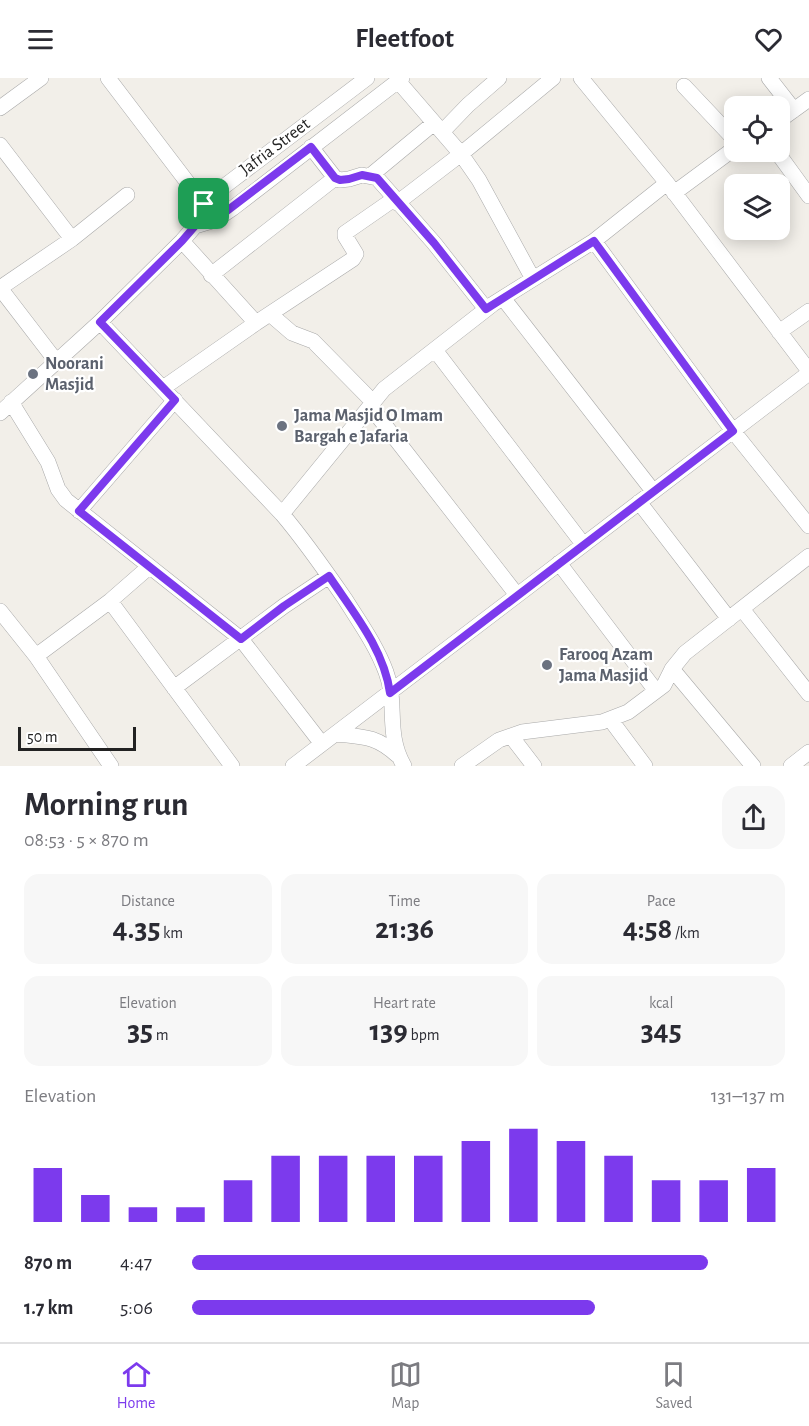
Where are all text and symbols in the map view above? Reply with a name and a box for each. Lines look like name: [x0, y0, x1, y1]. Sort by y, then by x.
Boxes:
icon: menu: [24, 23, 57, 56]
icon: heart: [752, 23, 785, 56]
text: Fleetfoot: [355, 25, 454, 52]
map controls: [724, 96, 790, 240]
button: locate: [724, 96, 790, 162]
street label: Jafria Street: [237, 115, 314, 179]
button: layers: [724, 174, 790, 240]
pin: [178, 178, 229, 229]
icon: arrive: [187, 187, 220, 220]
place label: Noorani Masjid: [45, 355, 104, 394]
marker: Noorani Masjid: [26, 367, 40, 381]
place label: Jama Masjid O Imam Bargah e Jafaria: [294, 407, 443, 446]
marker: Jama Masjid O Imam Bargah e Jafaria: [275, 419, 289, 433]
place label: Farooq Azam Jama Masjid: [559, 646, 653, 685]
marker: Farooq Azam Jama Masjid: [540, 658, 554, 672]
scale bar: [18, 724, 136, 752]
text: 50 m: [27, 729, 58, 745]
button: share: [722, 786, 785, 849]
text: Morning run: [24, 789, 188, 822]
text: 08:53 · 5 × 870 m: [24, 830, 149, 850]
text: Distance: [121, 893, 175, 909]
text: Time: [389, 893, 420, 909]
text: Pace: [647, 893, 676, 909]
text: 4.35: [113, 914, 160, 944]
text: 21:36: [375, 914, 434, 944]
text: 4:58: [623, 914, 672, 944]
text: km: [160, 925, 183, 941]
text: /km: [672, 925, 700, 941]
text: Elevation: [119, 995, 177, 1011]
text: Heart rate: [373, 995, 436, 1011]
text: kcal: [649, 995, 673, 1011]
text: 35: [127, 1016, 153, 1046]
text: 139: [370, 1016, 408, 1046]
text: 345: [641, 1016, 682, 1046]
text: m: [153, 1027, 169, 1043]
text: bpm: [408, 1027, 439, 1043]
text: Elevation: [24, 1086, 96, 1106]
text: 131–137 m: [711, 1086, 785, 1106]
text: 870 m: [24, 1253, 72, 1273]
text: 4:47: [120, 1253, 152, 1273]
text: 1.7 km: [24, 1298, 73, 1318]
text: 5:06: [120, 1298, 153, 1318]
tab: Home: [117, 1358, 155, 1413]
tab: Map: [389, 1358, 422, 1413]
tab: Saved: [656, 1358, 692, 1413]

